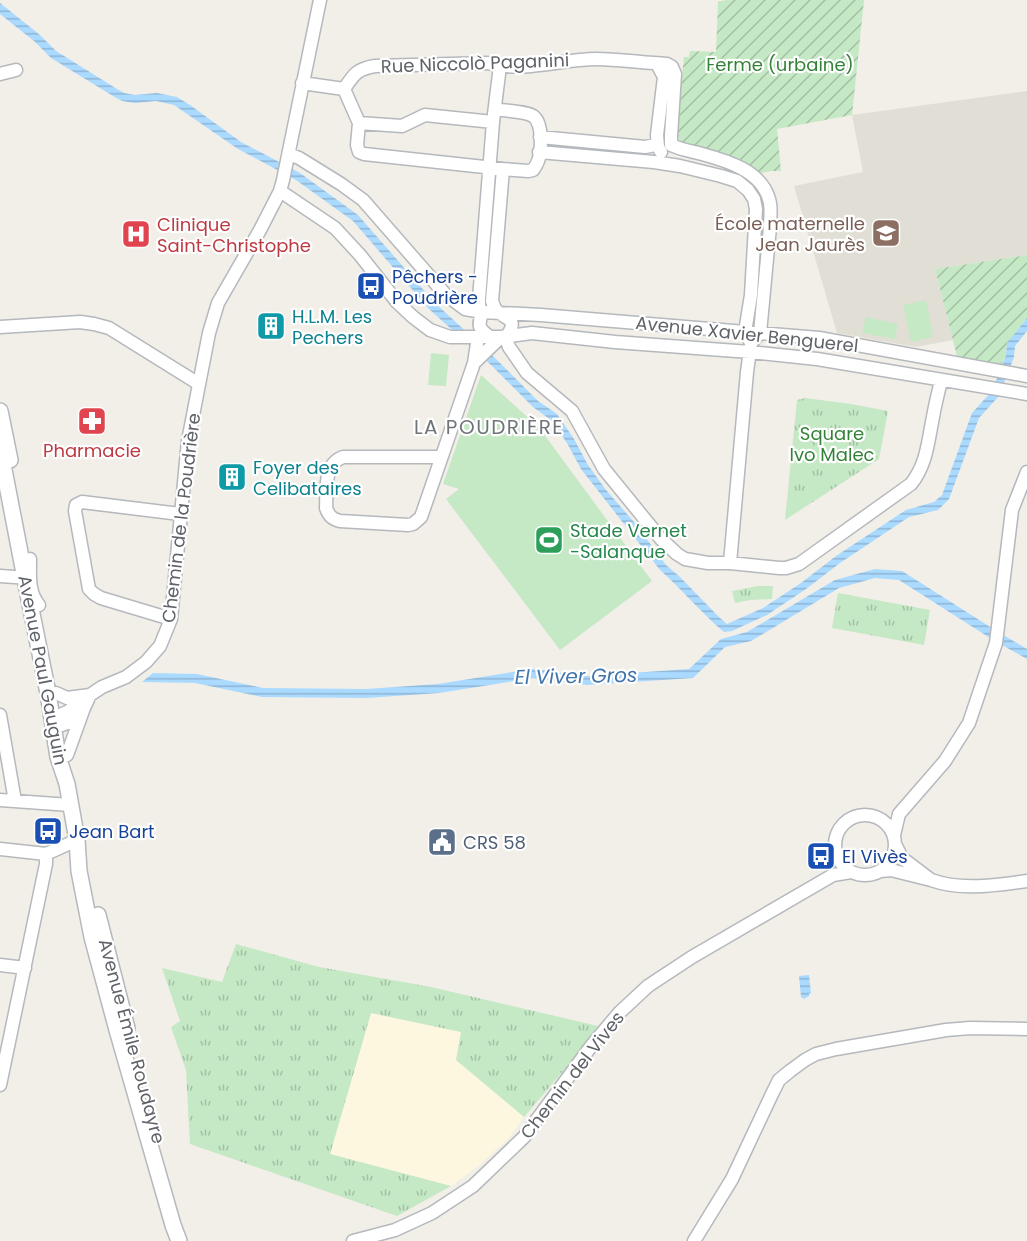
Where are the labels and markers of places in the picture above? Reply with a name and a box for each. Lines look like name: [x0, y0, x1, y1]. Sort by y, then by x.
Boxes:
place label: École maternelle Jean Jaurès: [715, 211, 865, 257]
place label: Clinique Saint-Christophe: [157, 212, 311, 258]
school or university icon: École maternelle Jean Jaurès: [870, 217, 902, 249]
hospital icon: Clinique Saint-Christophe: [120, 218, 152, 250]
place label: Pêchers - Poudrière: [392, 264, 478, 310]
bus stop icon: Pêchers - Poudrière: [355, 270, 387, 302]
place label: H.L.M. Les Pechers: [292, 304, 372, 350]
building icon: H.L.M. Les Pechers: [255, 310, 287, 342]
pharmacy icon: Pharmacie: [76, 405, 108, 437]
place label: Pharmacie: [43, 438, 141, 463]
place label: Foyer des Celibataires: [253, 455, 362, 501]
building icon: Foyer des Celibataires: [216, 461, 248, 493]
place label: Stade Vernet -Salanque: [570, 518, 687, 564]
sports icon: Stade Vernet -Salanque: [533, 524, 565, 556]
bus stop icon: Jean Bart: [32, 815, 64, 847]
place label: Jean Bart: [69, 819, 155, 844]
public building icon: CRS 58: [426, 826, 458, 858]
place label: CRS 58: [463, 830, 526, 855]
bus stop icon: El Vivès: [805, 840, 837, 872]
place label: El Vivès: [842, 844, 908, 869]

